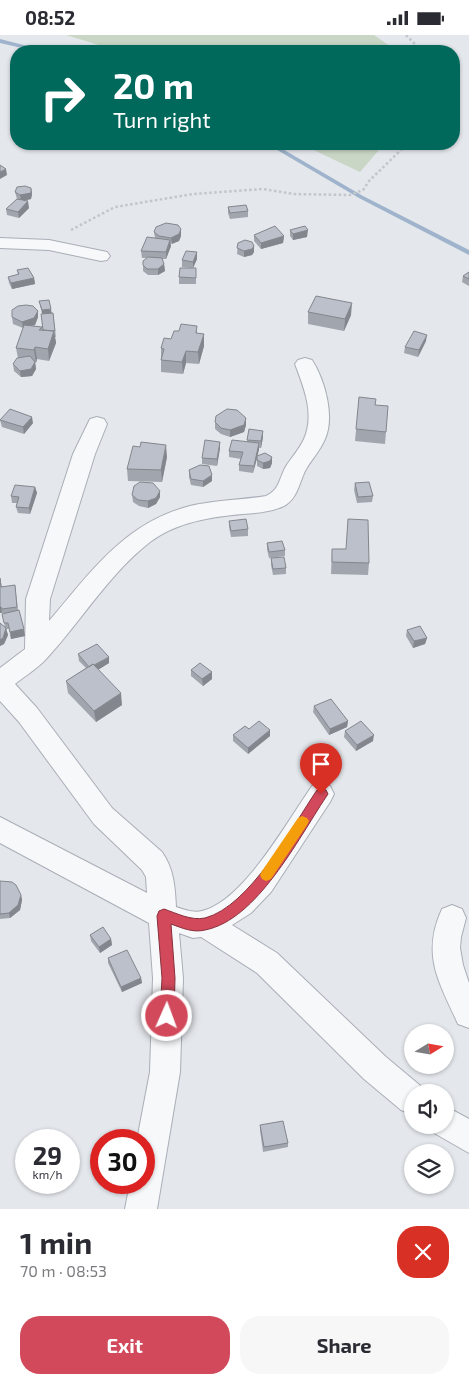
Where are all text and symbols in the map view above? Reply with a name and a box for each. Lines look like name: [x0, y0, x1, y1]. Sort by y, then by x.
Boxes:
text: 08:52: [25, 6, 75, 29]
text: 20 m: [113, 64, 194, 106]
icon: right: [30, 65, 95, 130]
text: Turn right: [113, 106, 211, 132]
pin: [300, 743, 342, 794]
icon: arrive: [307, 750, 335, 778]
position arrow: [140, 989, 192, 1041]
north arrow: [404, 1024, 454, 1074]
map controls: [404, 1024, 454, 1194]
button: sound: [404, 1084, 454, 1134]
speed limit sign: 30: [90, 1129, 155, 1194]
text: 29: [33, 1140, 62, 1170]
button: layers: [404, 1144, 454, 1194]
text: km/h: [33, 1167, 62, 1181]
text: 1 min: [20, 1224, 92, 1260]
button: close: [397, 1226, 449, 1278]
text: 70 m · 08:53: [20, 1261, 107, 1280]
button: Exit: [20, 1316, 230, 1374]
button: Share: [240, 1316, 449, 1374]

